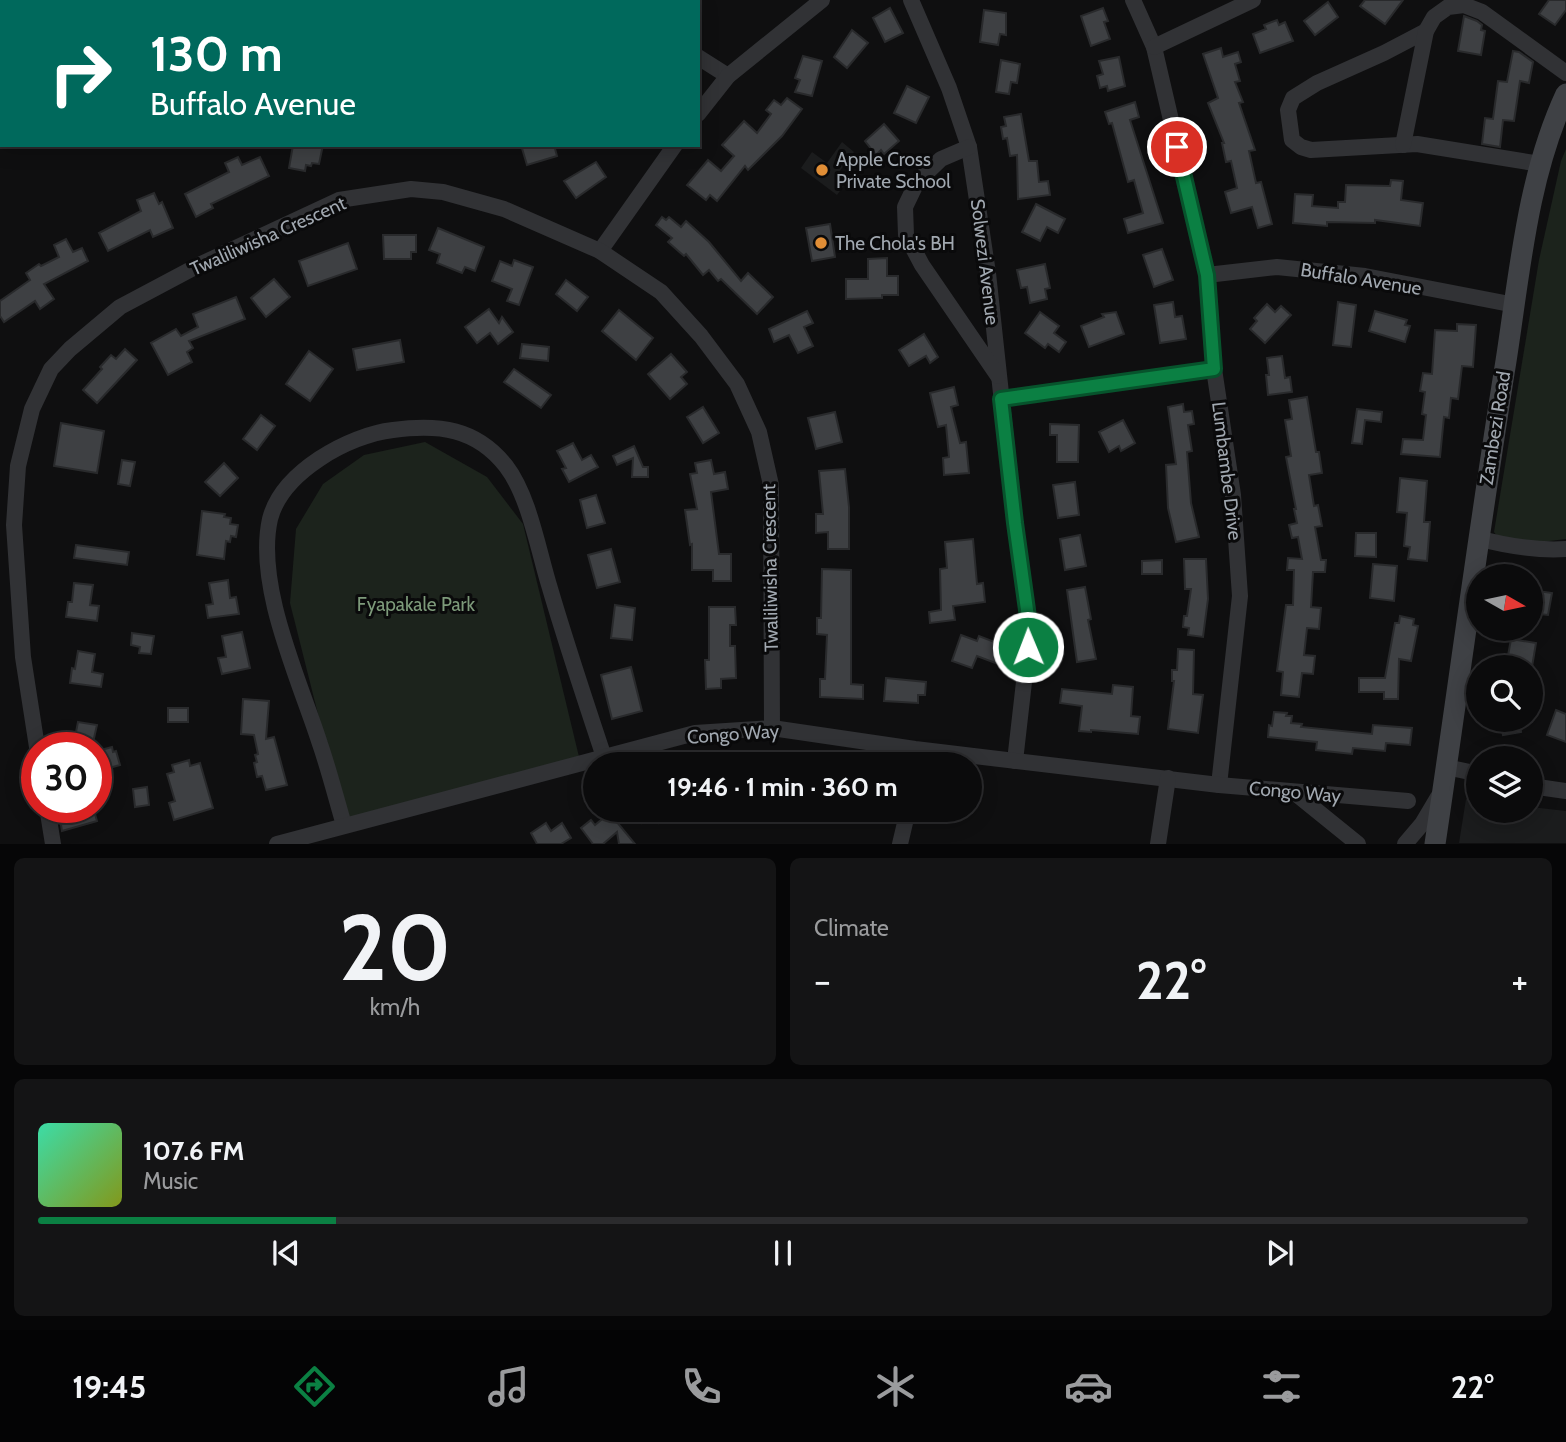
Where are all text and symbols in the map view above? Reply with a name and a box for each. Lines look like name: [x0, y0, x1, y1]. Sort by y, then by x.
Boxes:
text: 130 m: [150, 24, 283, 83]
icon: right: [35, 28, 126, 119]
text: Buffalo Avenue: [150, 84, 356, 123]
pin: [1147, 117, 1207, 177]
icon: arrive: [1158, 128, 1196, 166]
place label: Apple Cross Private School: [836, 148, 951, 193]
marker: Apple Cross Private School: [814, 162, 830, 178]
street label: Twaliliwisha Crescent: [187, 191, 350, 281]
street label: Solwezi Avenue: [966, 198, 1004, 327]
place label: The Chola's BH: [835, 232, 955, 255]
marker: The Chola's BH: [813, 235, 829, 251]
street label: Buffalo Avenue: [1299, 258, 1423, 300]
street label: Zambezi Road: [1475, 370, 1515, 486]
street label: Lumbambe Drive: [1207, 400, 1247, 542]
street label: Twaliliwisha Crescent: [757, 483, 783, 652]
north arrow: [1466, 564, 1544, 640]
map controls: [1466, 564, 1543, 823]
park label: Fyapakale Park: [357, 593, 476, 616]
position arrow: [991, 610, 1065, 684]
button: search: [1466, 655, 1543, 732]
street label: Congo Way: [686, 719, 780, 749]
speed limit sign: 30: [21, 732, 112, 823]
button: layers: [1466, 746, 1543, 823]
text: 19:46 · 1 min · 360 m: [667, 771, 898, 803]
street label: Congo Way: [1248, 777, 1342, 808]
text: 20: [339, 892, 451, 1003]
text: Climate: [814, 914, 889, 942]
text: 22°: [1136, 949, 1206, 1012]
text: −: [814, 957, 831, 1004]
text: +: [1511, 957, 1528, 1004]
text: km/h: [370, 993, 420, 1021]
text: 107.6 FM: [143, 1135, 244, 1167]
text: Music: [143, 1167, 198, 1195]
icon: previous: [267, 1234, 305, 1272]
icon: pause: [764, 1234, 802, 1272]
icon: next: [1261, 1234, 1299, 1272]
icon: directions: [290, 1362, 339, 1411]
icon: music: [484, 1362, 533, 1411]
icon: phone: [677, 1362, 726, 1411]
icon: climate: [871, 1362, 920, 1411]
icon: car: [1064, 1362, 1113, 1411]
icon: filters: [1257, 1362, 1306, 1411]
text: 19:45: [72, 1367, 146, 1406]
text: 22°: [1451, 1367, 1494, 1406]

